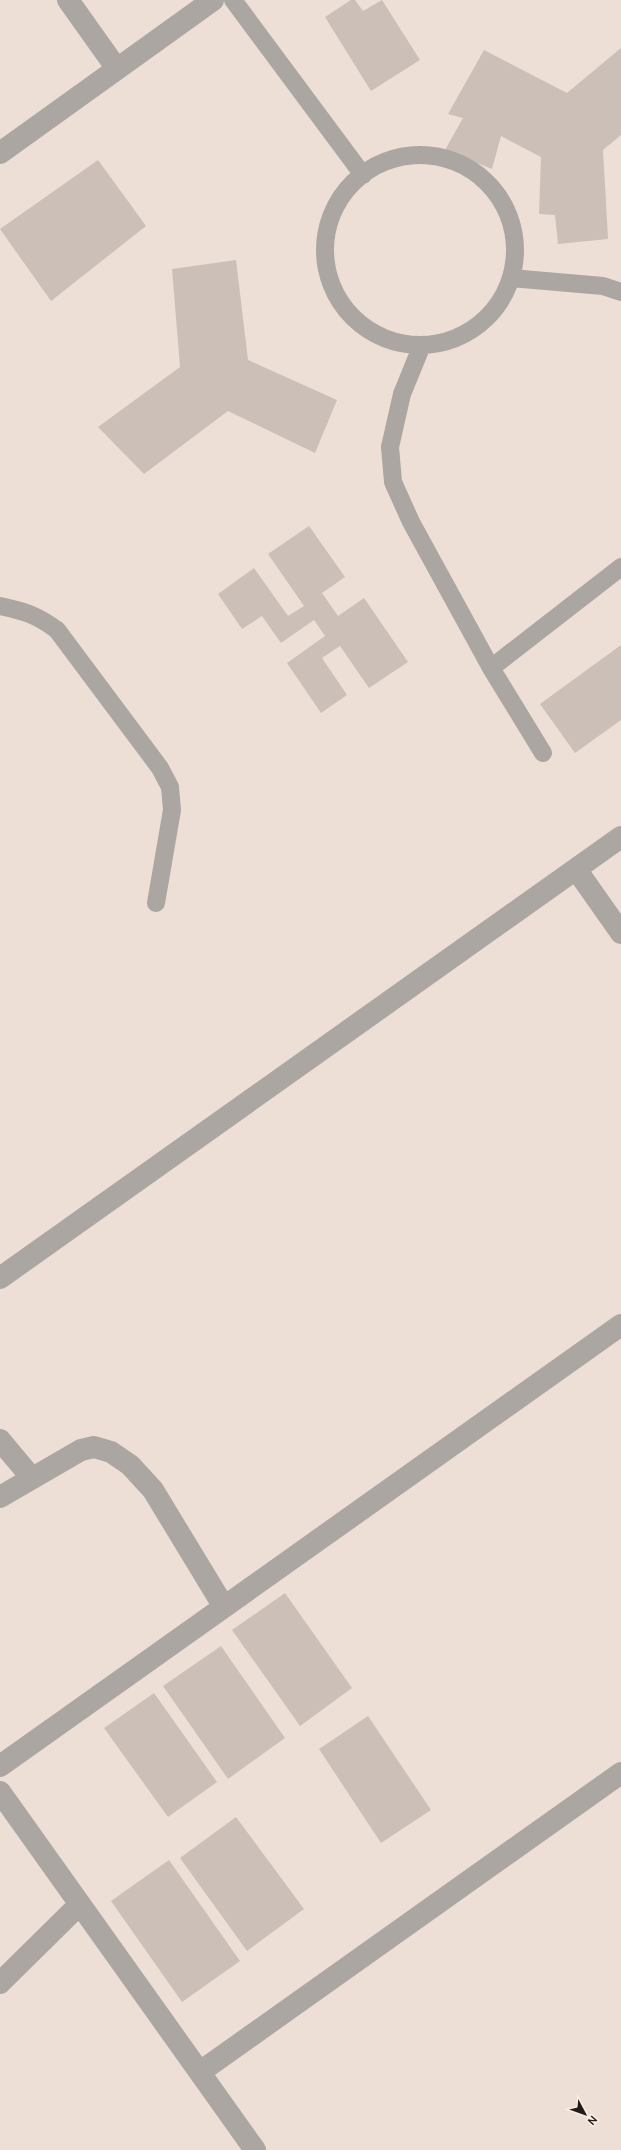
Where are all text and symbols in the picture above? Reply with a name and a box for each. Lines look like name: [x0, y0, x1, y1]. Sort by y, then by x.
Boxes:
north arrow: [565, 2094, 605, 2134]
text: N: [585, 2114, 600, 2128]

